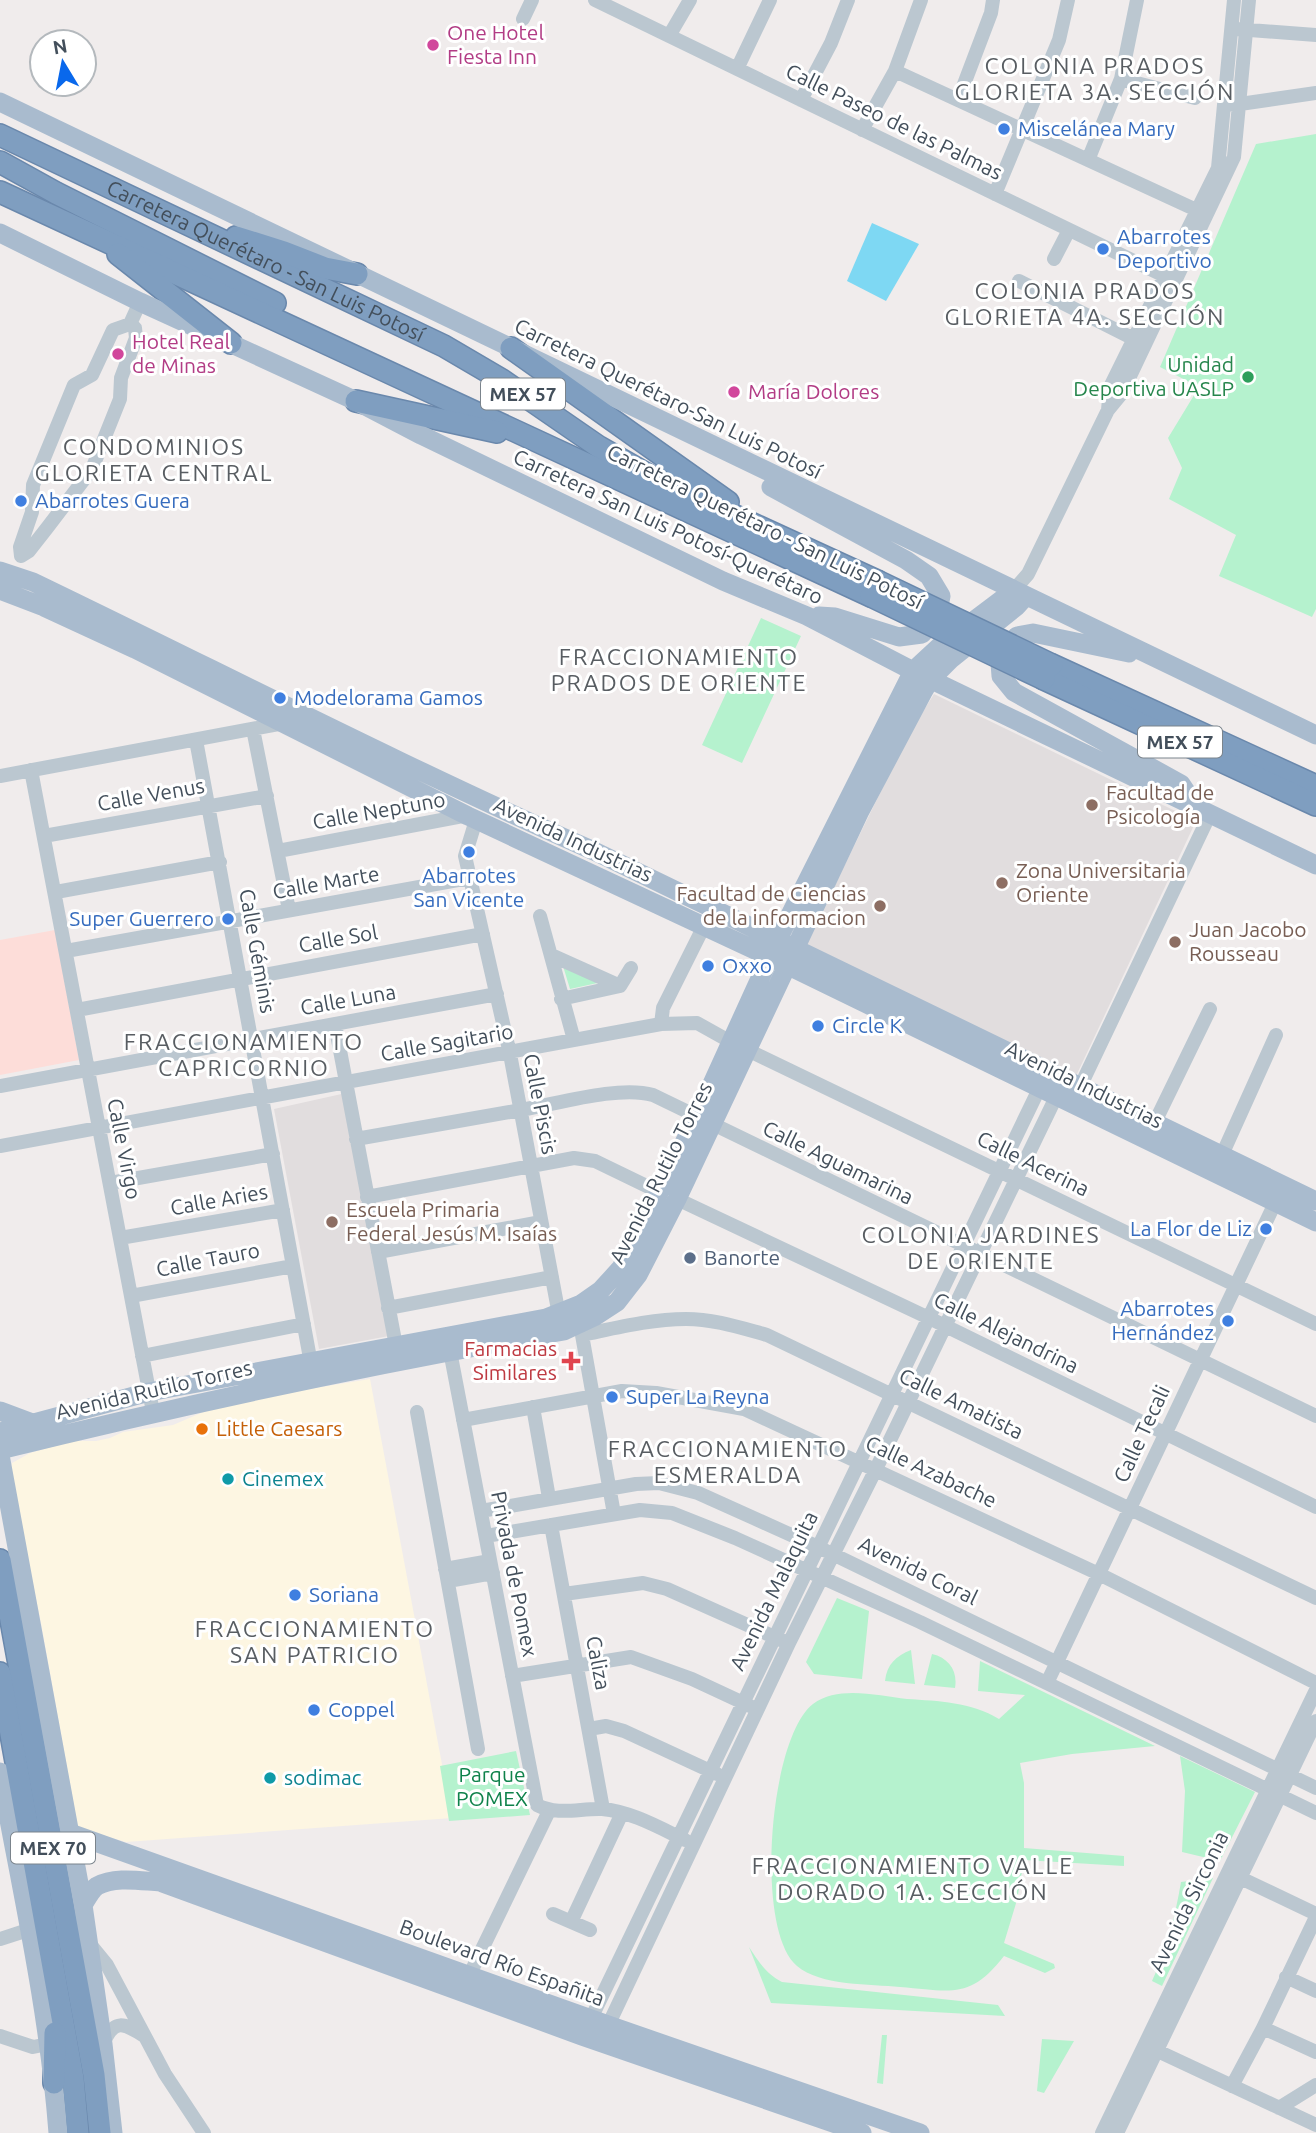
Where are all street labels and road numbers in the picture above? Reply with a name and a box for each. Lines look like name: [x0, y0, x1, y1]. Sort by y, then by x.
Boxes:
street label: Calle Paseo de las Palmas: [782, 58, 1007, 184]
street label: Carretera Querétaro - San Luis Potosí: [103, 175, 429, 346]
street label: Carretera Querétaro-San Luis Potosí: [511, 313, 827, 484]
road number: MEX 57: [481, 378, 565, 410]
street label: Carretera Querétaro - San Luis Potosí: [604, 439, 928, 614]
street label: Carretera San Luis Potosí-Querétaro: [510, 444, 827, 609]
road number: MEX 57: [1138, 726, 1222, 758]
street label: Calle Venus: [95, 773, 206, 815]
street label: Calle Neptuno: [311, 787, 447, 834]
street label: Avenida Industrias: [490, 792, 657, 886]
street label: Calle Marte: [271, 861, 381, 903]
street label: Calle Géminis: [235, 887, 281, 1015]
street label: Calle Sol: [296, 919, 379, 957]
street label: Calle Luna: [298, 979, 397, 1019]
street label: Calle Sagitario: [379, 1019, 515, 1066]
street label: Avenida Industrias: [1002, 1036, 1167, 1133]
street label: Calle Piscis: [519, 1052, 562, 1156]
street label: Avenida Rutilo Torres: [604, 1078, 716, 1267]
street label: Calle Virgo: [103, 1096, 147, 1201]
street label: Calle Aguamarina: [759, 1115, 918, 1209]
street label: Calle Acerina: [973, 1126, 1093, 1201]
street label: Calle Aries: [168, 1179, 269, 1219]
street label: Calle Tauro: [154, 1237, 262, 1281]
street label: Calle Alejandrina: [930, 1287, 1083, 1377]
street label: Avenida Rutilo Torres: [53, 1355, 254, 1423]
street label: Calle Amatista: [895, 1363, 1027, 1444]
street label: Calle Tecali: [1108, 1381, 1174, 1486]
street label: Calle Azabache: [862, 1430, 1001, 1512]
street label: Privada de Pomex: [487, 1489, 543, 1659]
street label: Avenida Malaquita: [724, 1507, 822, 1674]
street label: Avenida Coral: [855, 1531, 982, 1609]
street label: Caliza: [582, 1634, 616, 1692]
street label: Avenida Sirconia: [1144, 1827, 1233, 1976]
road number: MEX 70: [11, 1832, 95, 1864]
street label: Boulevard Río Españita: [397, 1914, 608, 2010]

